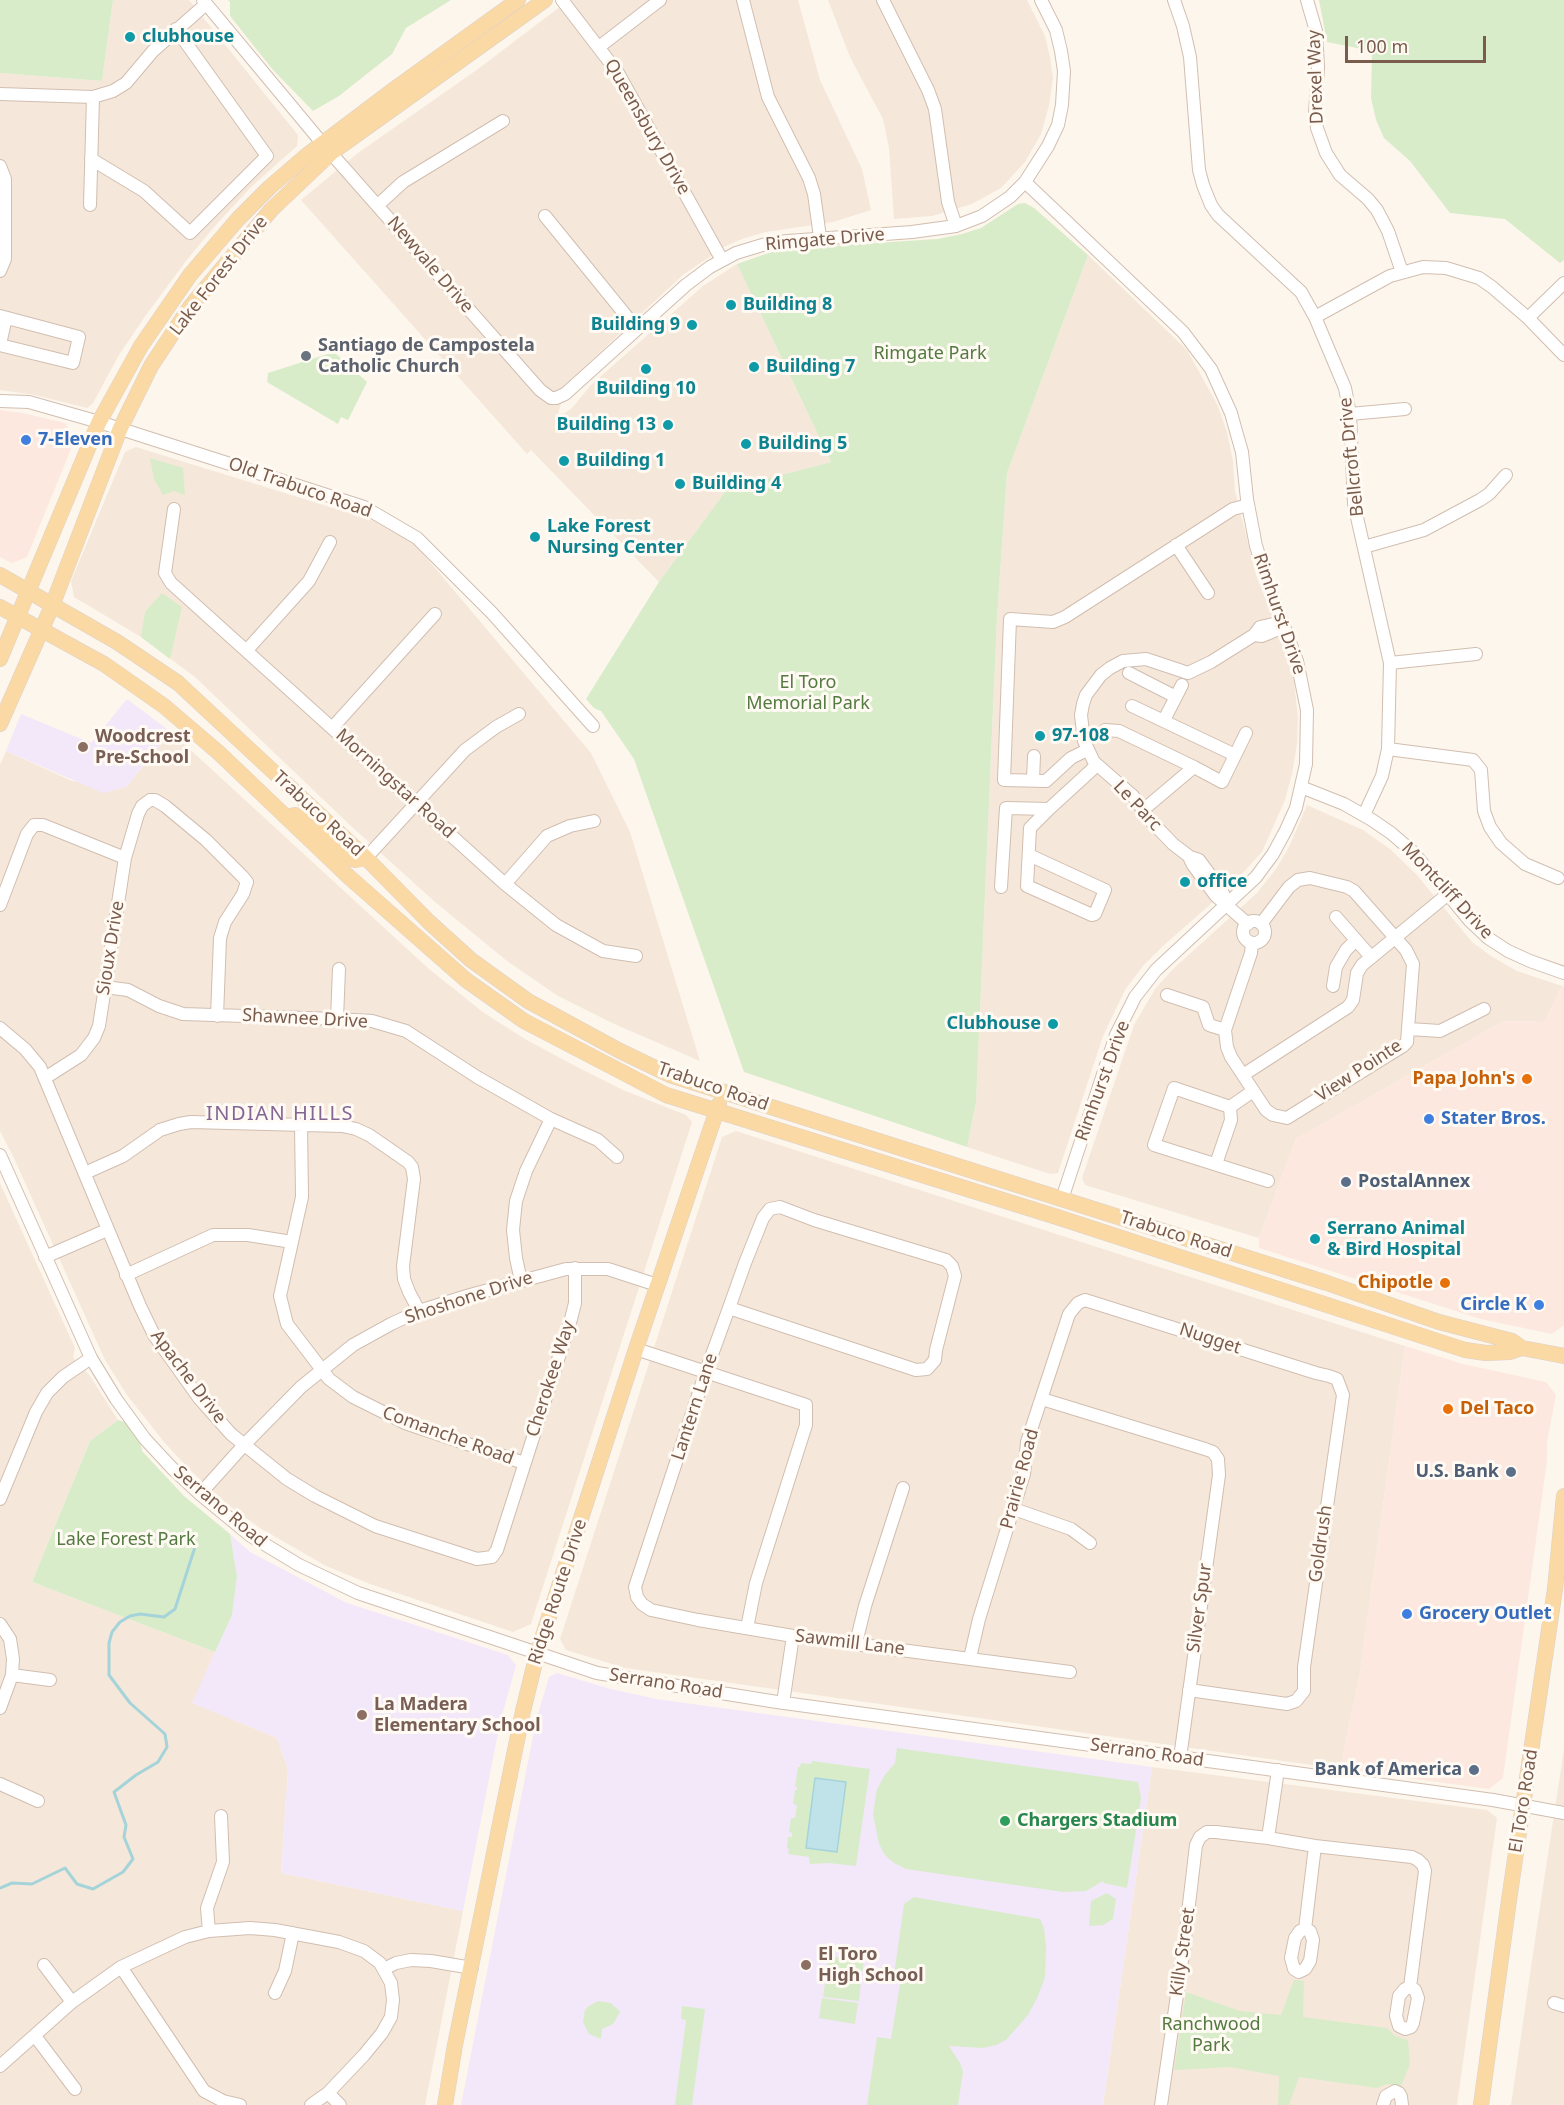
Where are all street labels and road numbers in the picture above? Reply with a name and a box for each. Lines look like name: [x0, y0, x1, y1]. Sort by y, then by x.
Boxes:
street label: Drexel Way: [1304, 30, 1328, 124]
street label: Queensbury Drive: [599, 55, 695, 199]
street label: Lake Forest Drive: [166, 212, 272, 340]
street label: Newvale Drive: [382, 212, 478, 318]
street label: Rimgate Drive: [764, 224, 886, 256]
street label: Bellcroft Drive: [1335, 396, 1369, 518]
street label: Old Trabuco Road: [225, 453, 375, 523]
street label: Rimhurst Drive: [1248, 551, 1310, 677]
street label: Morningstar Road: [331, 725, 459, 843]
street label: Trabuco Road: [268, 767, 368, 861]
street label: Le Parc: [1108, 776, 1166, 836]
street label: Montcliff Drive: [1397, 838, 1497, 944]
street label: Sioux Drive: [93, 899, 129, 997]
street label: Shawnee Drive: [242, 1005, 368, 1033]
street label: Rimhurst Drive: [1071, 1018, 1135, 1144]
street label: View Pointe: [1312, 1035, 1406, 1107]
street label: Trabuco Road: [655, 1058, 771, 1116]
street label: Trabuco Road: [1118, 1207, 1234, 1263]
street label: Shoshone Drive: [402, 1267, 536, 1329]
street label: Cherokee Way: [522, 1318, 580, 1440]
street label: Nugget: [1176, 1319, 1244, 1359]
street label: Apache Drive: [146, 1326, 230, 1428]
street label: Lantern Lane: [668, 1351, 722, 1463]
street label: Comanche Road: [379, 1402, 517, 1470]
street label: Prairie Road: [996, 1427, 1044, 1531]
street label: Serrano Road: [169, 1462, 271, 1552]
street label: Goldrush: [1305, 1504, 1337, 1584]
street label: Ridge Route Drive: [524, 1516, 592, 1668]
street label: Silver Spur: [1183, 1562, 1217, 1654]
street label: Sawmill Lane: [794, 1626, 906, 1660]
street label: Serrano Road: [608, 1664, 724, 1704]
street label: Serrano Road: [1089, 1734, 1205, 1772]
street label: El Toro Road: [1505, 1748, 1543, 1854]
street label: Killy Street: [1166, 1906, 1200, 1998]

